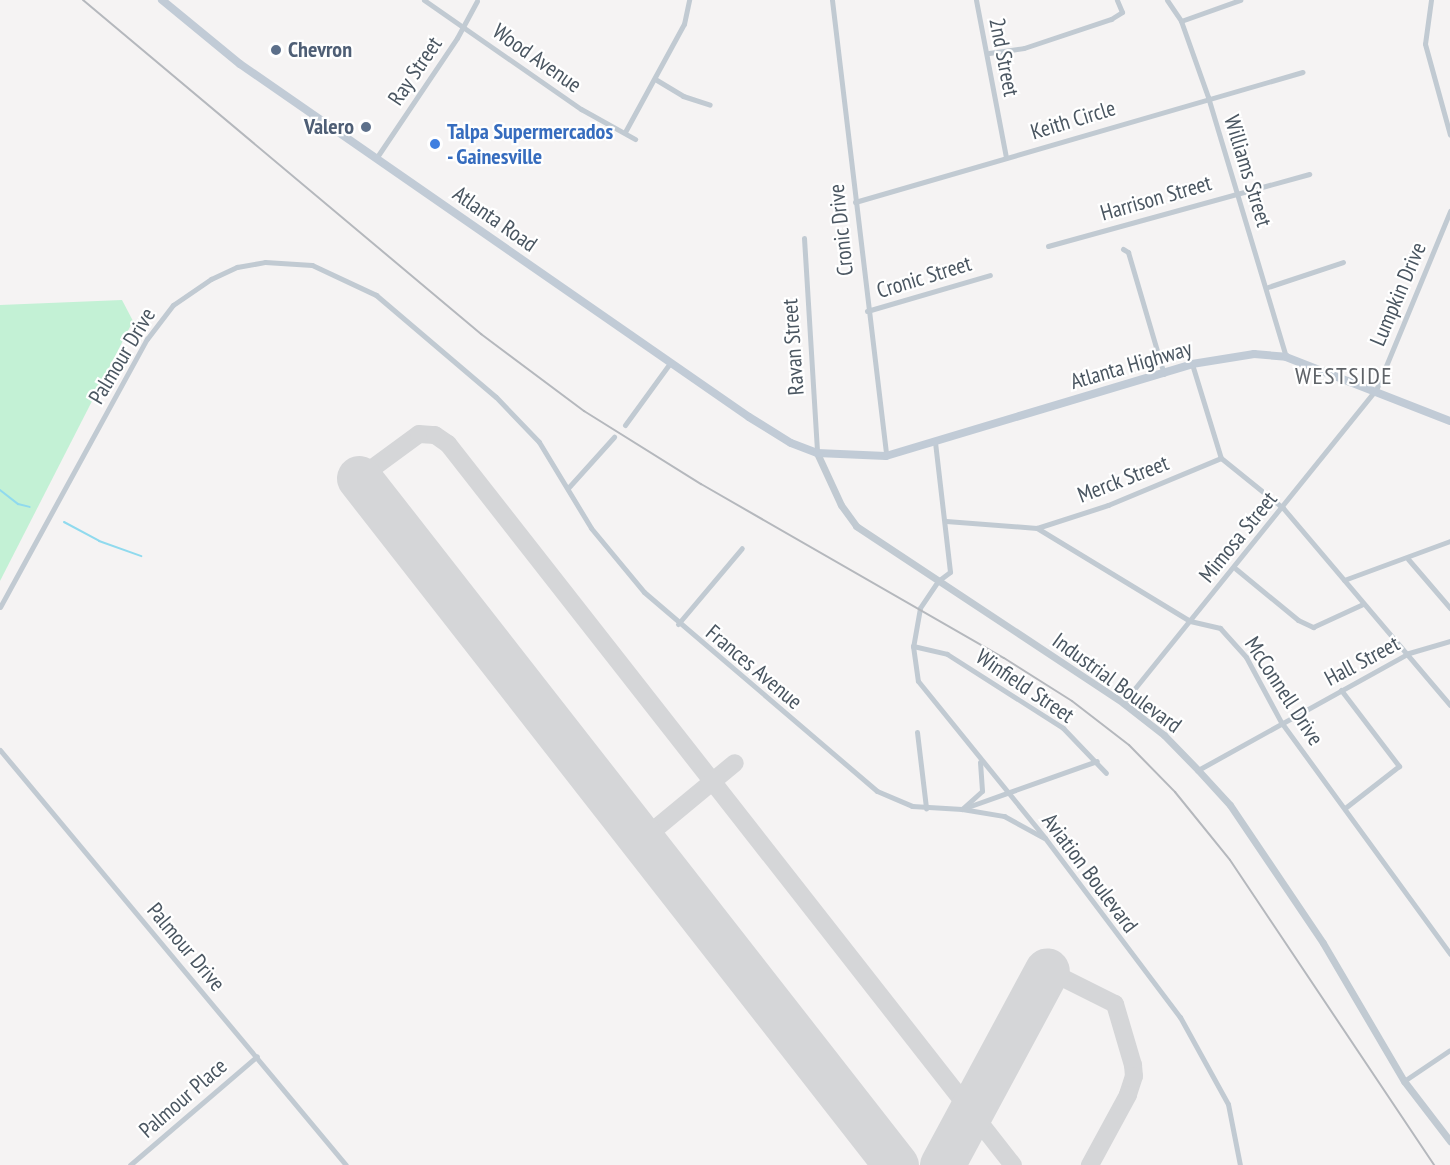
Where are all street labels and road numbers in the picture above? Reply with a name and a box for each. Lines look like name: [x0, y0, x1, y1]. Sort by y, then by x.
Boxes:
street label: 2nd Street: [983, 16, 1025, 98]
street label: Wood Avenue: [487, 18, 587, 98]
street label: Ray Street: [382, 31, 448, 111]
street label: Keith Circle: [1027, 95, 1119, 145]
street label: Williams Street: [1219, 112, 1277, 230]
street label: Harrison Street: [1097, 170, 1215, 226]
street label: Atlanta Road: [448, 180, 542, 258]
street label: Cronic Drive: [823, 183, 859, 277]
street label: Lumpkin Drive: [1364, 238, 1432, 350]
street label: Cronic Street: [873, 250, 975, 304]
street label: Ravan Street: [776, 298, 810, 396]
street label: Palmour Drive: [83, 303, 161, 409]
street label: Atlanta Highway: [1067, 335, 1195, 395]
street label: Merck Street: [1074, 450, 1172, 508]
street label: Mimosa Street: [1193, 486, 1283, 588]
street label: Frances Avenue: [700, 619, 808, 715]
street label: Industrial Boulevard: [1047, 627, 1187, 739]
street label: Hall Street: [1320, 630, 1404, 692]
street label: McConnell Drive: [1239, 632, 1329, 750]
street label: Winfield Street: [971, 644, 1079, 728]
street label: Aviation Boulevard: [1037, 808, 1143, 938]
street label: Palmour Drive: [141, 897, 231, 997]
street label: Palmour Place: [134, 1053, 232, 1143]

